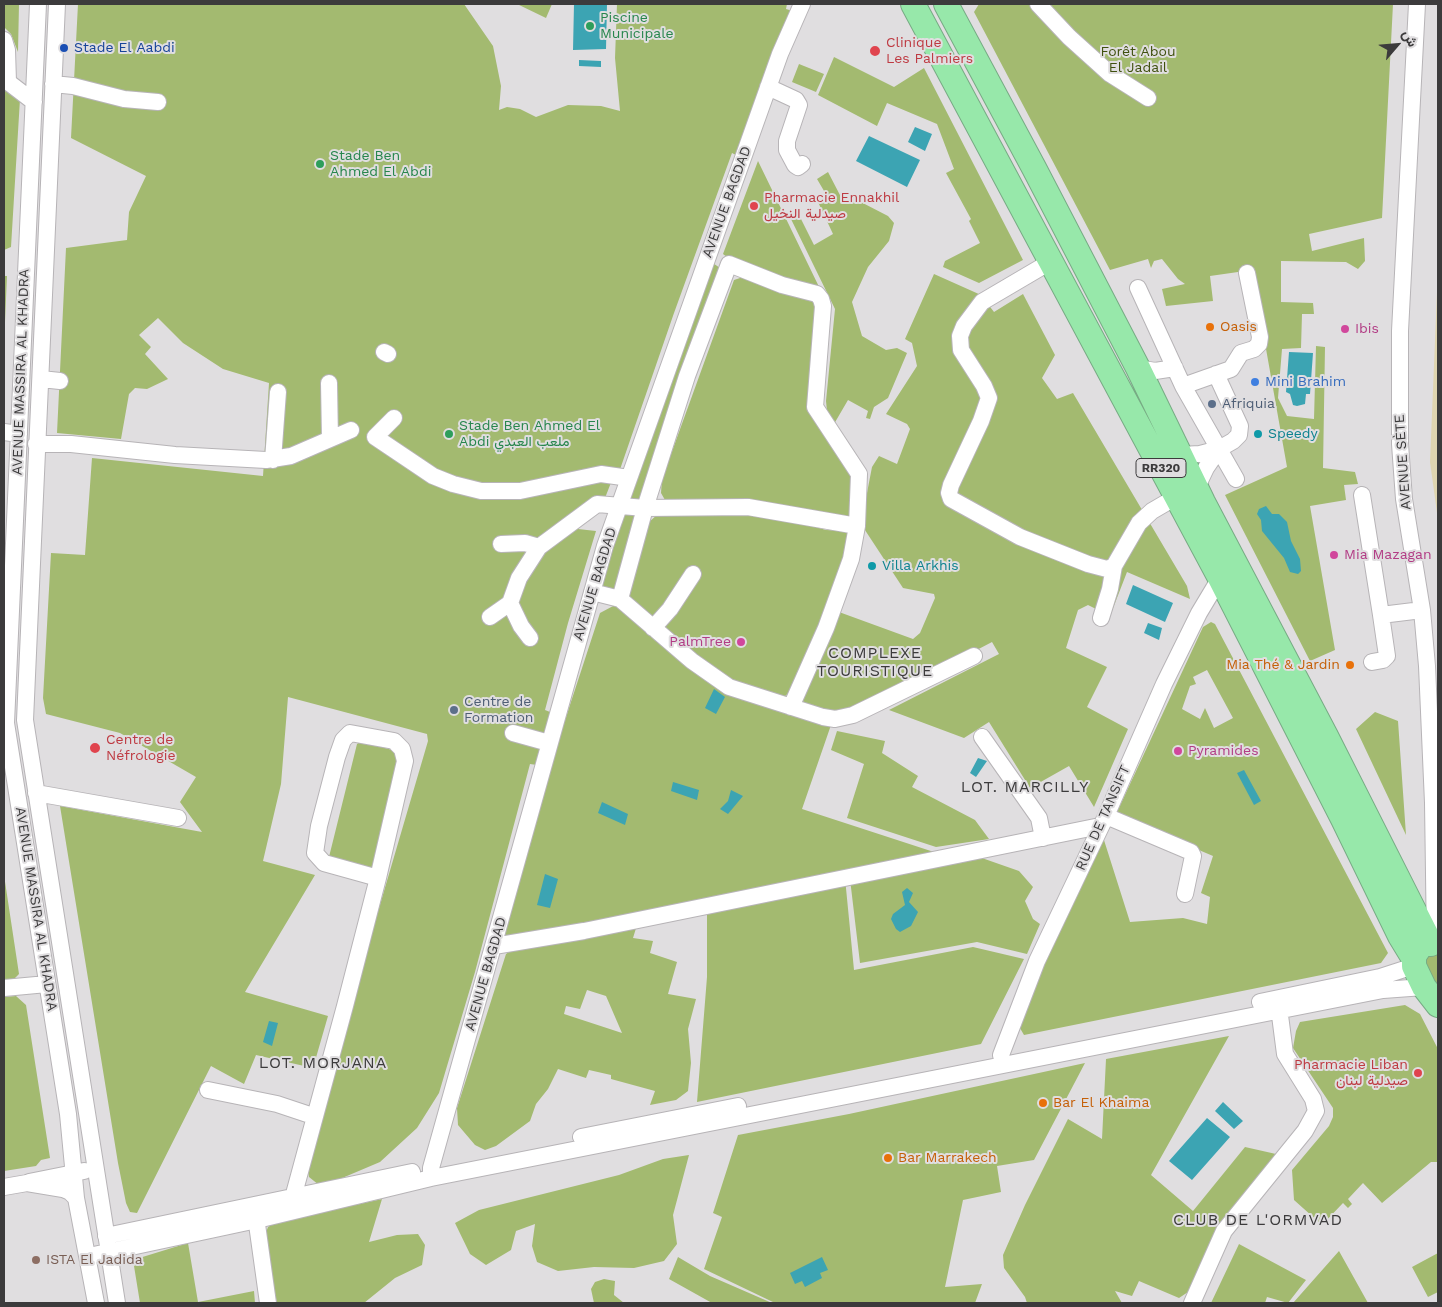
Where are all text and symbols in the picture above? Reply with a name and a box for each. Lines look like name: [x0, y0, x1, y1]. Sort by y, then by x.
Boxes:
place label: Piscine Municipale: [600, 10, 673, 42]
marker: Piscine Municipale: [584, 20, 596, 32]
north arrow: [1372, 20, 1422, 70]
text: ش: [1399, 27, 1421, 49]
place label: Clinique Les Palmiers: [886, 35, 973, 68]
place label: Stade El Aabdi: [74, 40, 175, 56]
marker: Stade El Aabdi: [58, 42, 70, 54]
marker: Clinique Les Palmiers: [868, 44, 882, 58]
park label: Forêt Abou El Jadail: [1100, 44, 1176, 76]
street label: AVENUE BAGDAD: [699, 144, 755, 260]
place label: Stade Ben Ahmed El Abdi: [330, 148, 431, 180]
marker: Stade Ben Ahmed El Abdi: [314, 158, 326, 170]
place label: Pharmacie Ennakhil صيدلية النخيل: [764, 190, 899, 222]
marker: Pharmacie Ennakhil صيدلية النخيل: [748, 200, 760, 212]
street label: AVENUE MASSIRA AL KHADRA: [9, 269, 33, 475]
place label: Oasis: [1220, 319, 1257, 335]
marker: Oasis: [1204, 321, 1216, 333]
place label: Ibis: [1355, 321, 1379, 337]
marker: Ibis: [1339, 323, 1351, 335]
place label: Mini Brahim: [1265, 374, 1346, 390]
marker: Mini Brahim: [1249, 376, 1261, 388]
place label: Afriquia: [1222, 396, 1275, 412]
marker: Afriquia: [1206, 398, 1218, 410]
street label: AVENUE SÈTE: [1391, 414, 1415, 510]
place label: Stade Ben Ahmed El Abdi ملعب العبدي: [459, 418, 600, 451]
place label: Speedy: [1268, 426, 1318, 442]
marker: Stade Ben Ahmed El Abdi ملعب العبدي: [443, 428, 455, 440]
marker: Speedy: [1252, 428, 1264, 440]
road number: RR320: [1136, 458, 1186, 478]
street label: AVENUE BAGDAD: [570, 525, 620, 643]
place label: Mia Mazagan: [1344, 547, 1432, 563]
marker: Mia Mazagan: [1328, 549, 1340, 561]
place label: Villa Arkhis: [882, 558, 959, 574]
marker: Villa Arkhis: [866, 560, 878, 572]
place label: PalmTree: [669, 634, 731, 650]
marker: PalmTree: [735, 636, 747, 648]
district label: COMPLEXE TOURISTIQUE: [815, 643, 935, 681]
place label: Mia Thé & Jardin: [1226, 657, 1340, 673]
marker: Mia Thé & Jardin: [1344, 659, 1356, 671]
place label: Centre de Formation: [464, 694, 534, 726]
marker: Centre de Formation: [448, 704, 460, 716]
place label: Centre de Néfrologie: [106, 732, 175, 764]
marker: Centre de Néfrologie: [88, 741, 102, 755]
place label: Pyramides: [1188, 743, 1259, 759]
marker: Pyramides: [1172, 745, 1184, 757]
street label: RUE DE TANSIFT: [1072, 763, 1134, 873]
district label: LOT. MARCILLY: [959, 777, 1091, 797]
street label: AVENUE MASSIRA AL KHADRA: [12, 806, 60, 1012]
street label: AVENUE BAGDAD: [462, 915, 510, 1033]
district label: LOT. MORJANA: [257, 1053, 389, 1073]
place label: Pharmacie Liban صيدلية لبنان: [1294, 1057, 1408, 1090]
marker: Pharmacie Liban صيدلية لبنان: [1412, 1067, 1424, 1079]
place label: Bar El Khaima: [1053, 1095, 1149, 1111]
marker: Bar El Khaima: [1037, 1097, 1049, 1109]
place label: Bar Marrakech: [898, 1150, 997, 1166]
marker: Bar Marrakech: [882, 1152, 894, 1164]
district label: CLUB DE L'ORMVAD: [1171, 1210, 1345, 1230]
place label: ISTA El Jadida: [46, 1252, 143, 1268]
marker: ISTA El Jadida: [30, 1254, 42, 1266]

